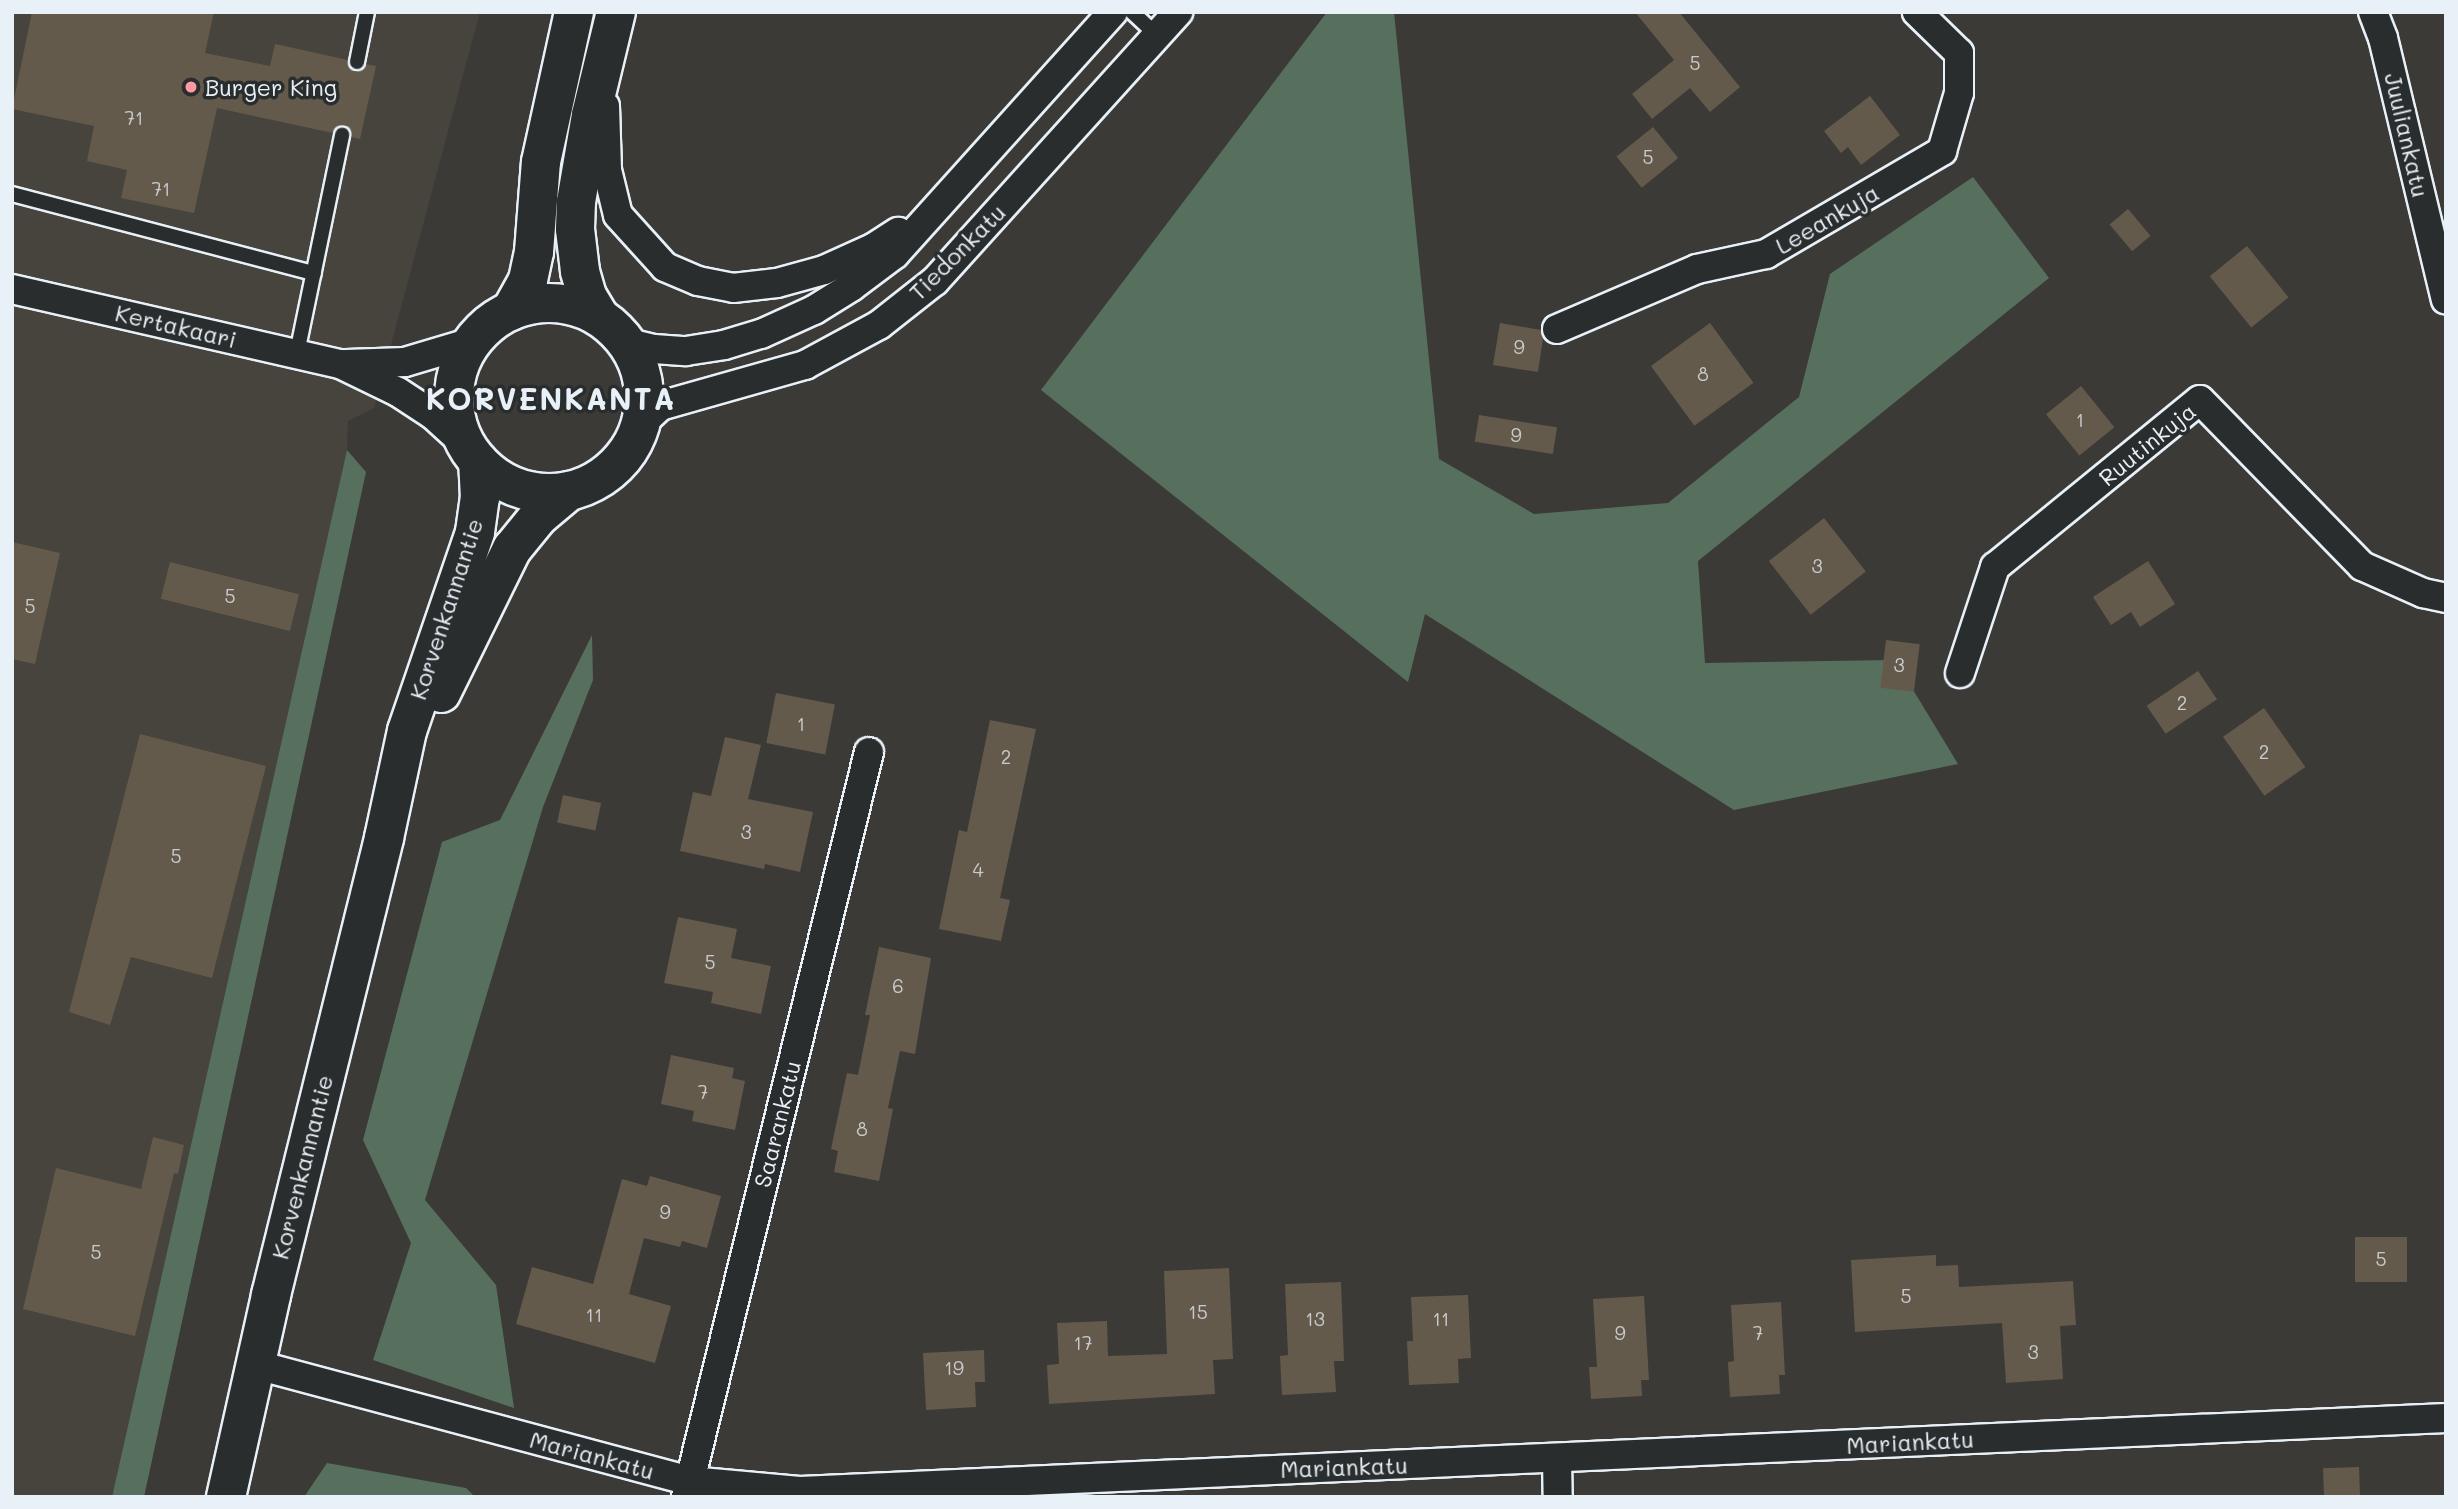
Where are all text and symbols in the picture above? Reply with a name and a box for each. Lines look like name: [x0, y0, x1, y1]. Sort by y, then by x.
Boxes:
house number: 5: [1689, 52, 1701, 74]
street label: Juuliankatu: [2379, 70, 2435, 200]
place label: Burger King: [205, 73, 337, 101]
marker: Burger King: [183, 79, 199, 95]
house number: 71: [124, 107, 144, 129]
house number: 5: [1642, 146, 1654, 168]
house number: 71: [151, 178, 171, 200]
street label: Leeankuja: [1771, 178, 1883, 260]
street label: Tiedonkatu: [903, 198, 1011, 306]
street label: Kertakaari: [113, 299, 239, 353]
house number: 9: [1513, 336, 1525, 358]
house number: 8: [1697, 363, 1709, 385]
district label: KORVENKANTA: [427, 380, 675, 416]
street label: Ruutinkuja: [2093, 397, 2201, 491]
house number: 1: [2076, 409, 2084, 431]
house number: 9: [1510, 424, 1522, 446]
street label: Korvenkannantie: [404, 515, 488, 703]
house number: 3: [1811, 555, 1823, 577]
house number: 5: [224, 585, 236, 607]
house number: 5: [24, 595, 36, 617]
house number: 3: [1893, 654, 1905, 676]
house number: 2: [2177, 692, 2187, 714]
house number: 1: [797, 713, 805, 735]
house number: 2: [2259, 741, 2269, 763]
house number: 2: [1001, 746, 1011, 768]
house number: 3: [740, 821, 752, 843]
house number: 5: [170, 845, 182, 867]
house number: 4: [972, 859, 984, 881]
house number: 5: [704, 951, 716, 973]
house number: 6: [892, 975, 904, 997]
street label: Saarankatu: [748, 1058, 806, 1190]
street label: Korvenkannantie: [266, 1072, 338, 1262]
house number: 7: [698, 1081, 708, 1103]
house number: 8: [856, 1118, 868, 1140]
house number: 9: [659, 1201, 671, 1223]
house number: 5: [90, 1241, 102, 1263]
house number: 5: [2375, 1248, 2387, 1270]
house number: 5: [1900, 1285, 1912, 1307]
house number: 15: [1188, 1301, 1208, 1323]
house number: 11: [586, 1304, 602, 1326]
house number: 13: [1305, 1308, 1325, 1330]
house number: 11: [1433, 1308, 1449, 1330]
house number: 9: [1614, 1322, 1626, 1344]
house number: 7: [1753, 1322, 1763, 1344]
house number: 17: [1073, 1332, 1093, 1354]
house number: 3: [2027, 1341, 2039, 1363]
house number: 19: [944, 1357, 964, 1379]
street label: Mariankatu: [527, 1425, 657, 1485]
street label: Mariankatu: [1846, 1425, 1974, 1459]
street label: Mariankatu: [1280, 1451, 1408, 1483]

